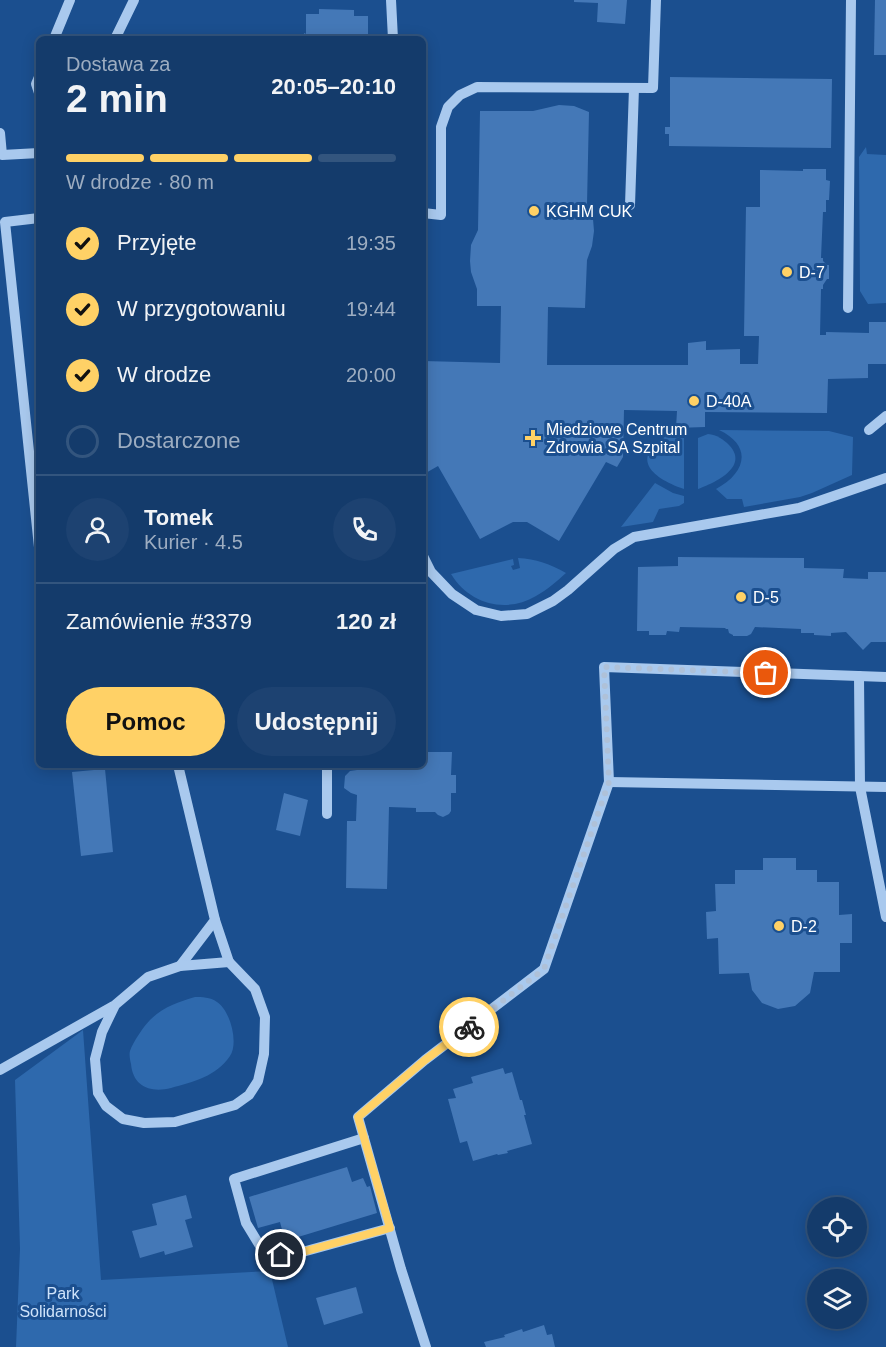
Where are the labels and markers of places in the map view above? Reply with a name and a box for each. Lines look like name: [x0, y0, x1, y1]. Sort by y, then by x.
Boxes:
place label: KGHM CUK: [546, 203, 633, 220]
marker: KGHM CUK: [527, 204, 541, 218]
place label: D-7: [799, 264, 825, 281]
marker: D-7: [780, 265, 794, 279]
place label: D-40A: [706, 393, 752, 410]
marker: D-40A: [687, 394, 701, 408]
place label: Miedziowe Centrum Zdrowia SA Szpital: [546, 421, 687, 456]
marker: Miedziowe Centrum Zdrowia SA Szpital: [524, 429, 542, 447]
place label: D-5: [753, 589, 779, 606]
marker: D-5: [734, 590, 748, 604]
pin: [740, 647, 791, 698]
place label: D-2: [791, 918, 817, 935]
marker: D-2: [772, 919, 786, 933]
pin: [255, 1229, 306, 1280]

